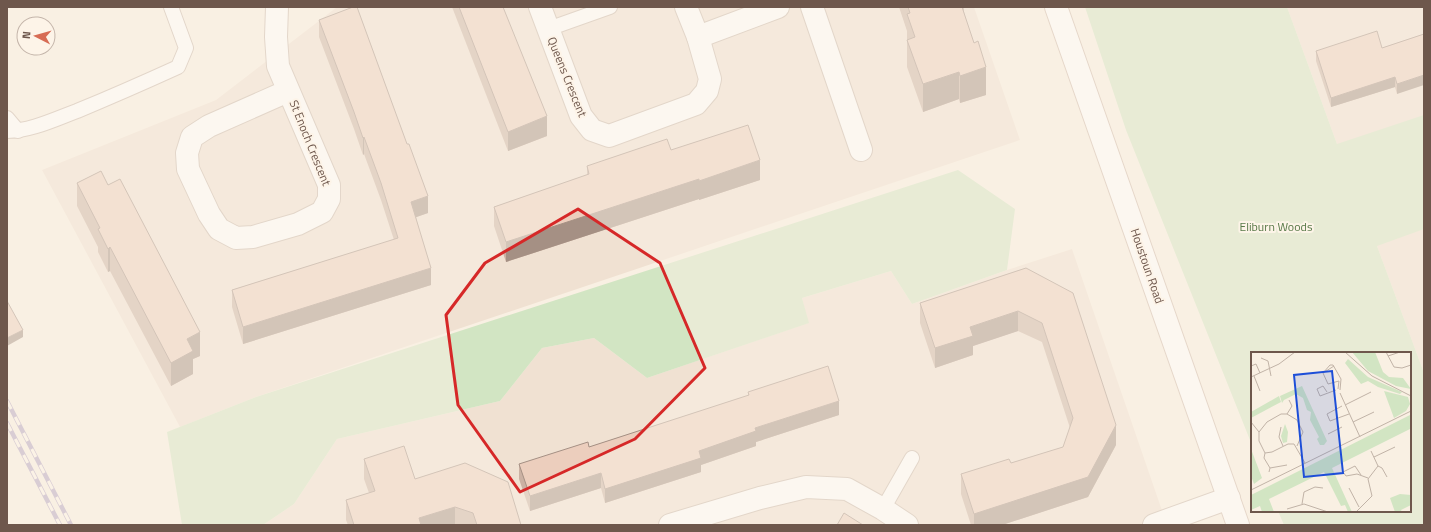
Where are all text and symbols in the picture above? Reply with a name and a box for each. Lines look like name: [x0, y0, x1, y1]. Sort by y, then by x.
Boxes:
north arrow: [16, 16, 56, 56]
text: N: [18, 30, 34, 40]
street label: Queens Crescent: [543, 34, 592, 121]
street label: St Enoch Crescent: [285, 97, 337, 189]
park label: Eliburn Woods: [1240, 217, 1313, 236]
street label: Houstoun Road: [1126, 226, 1169, 306]
inset map: [1251, 352, 1411, 512]

